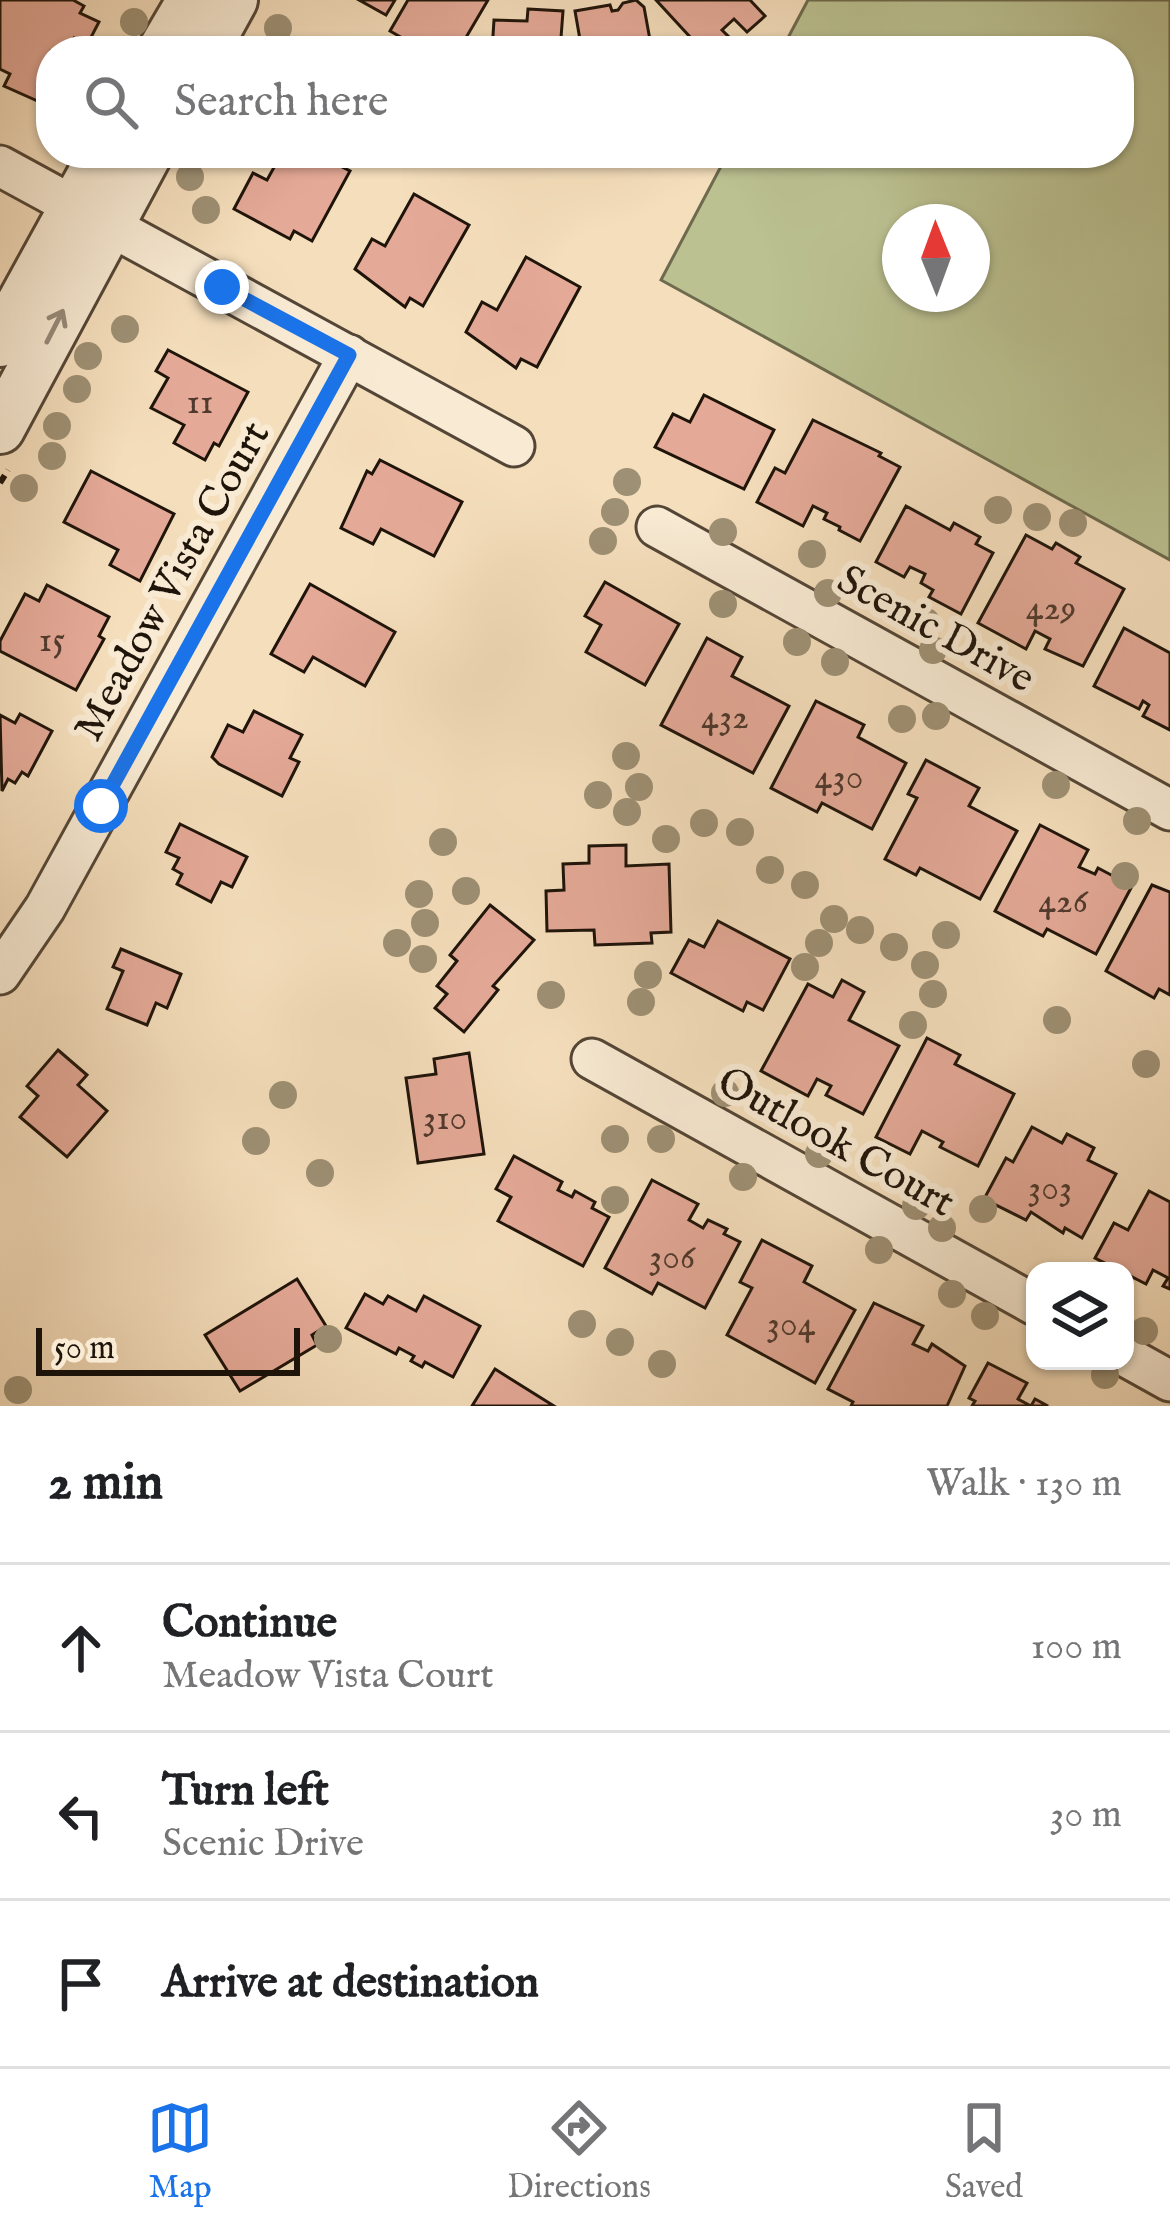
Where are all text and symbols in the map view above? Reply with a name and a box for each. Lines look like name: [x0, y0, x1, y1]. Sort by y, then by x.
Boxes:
search box: [36, 36, 1134, 168]
icon: search: [78, 69, 144, 135]
text: Search here: [174, 74, 388, 131]
north arrow: [882, 204, 990, 312]
route end: [195, 260, 249, 314]
one-way arrow: [45, 308, 68, 344]
house number: 11: [187, 380, 213, 426]
street label: Meadow Vista Court: [63, 413, 283, 751]
street label: Scenic Drive: [827, 554, 1043, 706]
house number: 429: [1026, 586, 1076, 632]
house number: 15: [39, 618, 65, 664]
house number: 432: [701, 695, 749, 741]
house number: 430: [815, 755, 863, 801]
route start: [74, 779, 128, 833]
house number: 426: [1038, 879, 1089, 925]
street label: Outlook Court: [707, 1056, 963, 1230]
house number: 310: [423, 1096, 467, 1142]
house number: 303: [1028, 1166, 1072, 1212]
house number: 306: [649, 1235, 696, 1281]
map controls: [1026, 1262, 1134, 1370]
button: layers: [1026, 1262, 1134, 1370]
house number: 304: [767, 1302, 816, 1348]
scale bar: [36, 1322, 300, 1375]
text: 50 m: [54, 1328, 115, 1370]
text: 2 min: [48, 1452, 163, 1517]
text: Walk · 130 m: [926, 1460, 1122, 1509]
text: Continue: [162, 1595, 337, 1652]
icon: ahead: [48, 1615, 114, 1681]
text: 100 m: [1031, 1623, 1122, 1672]
text: Meadow Vista Court: [162, 1652, 494, 1701]
text: Turn left: [162, 1763, 329, 1820]
icon: left: [48, 1783, 114, 1849]
text: 30 m: [1050, 1791, 1122, 1840]
text: Scenic Drive: [162, 1820, 364, 1869]
icon: arrive: [48, 1951, 114, 2017]
text: Arrive at destination: [162, 1955, 539, 2012]
tab: Map: [147, 2095, 213, 2209]
tab: Directions: [507, 2095, 651, 2209]
tab: Saved: [945, 2095, 1023, 2209]

